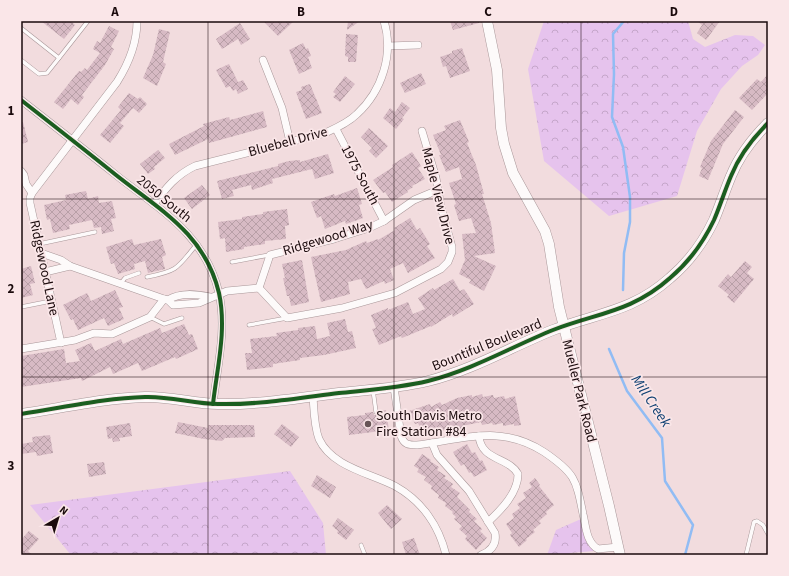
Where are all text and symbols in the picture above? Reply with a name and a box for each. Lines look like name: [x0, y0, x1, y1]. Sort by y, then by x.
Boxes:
text: A: [110, 3, 119, 21]
text: B: [297, 3, 305, 21]
text: C: [484, 3, 492, 21]
text: D: [670, 3, 678, 21]
text: 1: [8, 102, 15, 120]
street label: Bluebell Drive: [246, 122, 330, 162]
street label: 1975 South: [336, 141, 384, 209]
street label: Maple View Drive: [416, 145, 460, 247]
street label: 2050 South: [132, 171, 196, 227]
street label: Ridgewood Way: [281, 215, 376, 261]
street label: Ridgewood Lane: [24, 218, 64, 318]
text: 2: [8, 280, 15, 298]
street label: Bountiful Boulevard: [429, 314, 545, 376]
street label: Mueller Park Road: [557, 337, 601, 445]
water label: Mill Creek: [626, 371, 677, 432]
place label: South Davis Metro Fire Station #84: [376, 406, 482, 442]
marker: South Davis Metro Fire Station #84: [363, 419, 373, 429]
text: 3: [8, 457, 15, 475]
north arrow: [38, 498, 78, 538]
text: N: [56, 502, 71, 519]

